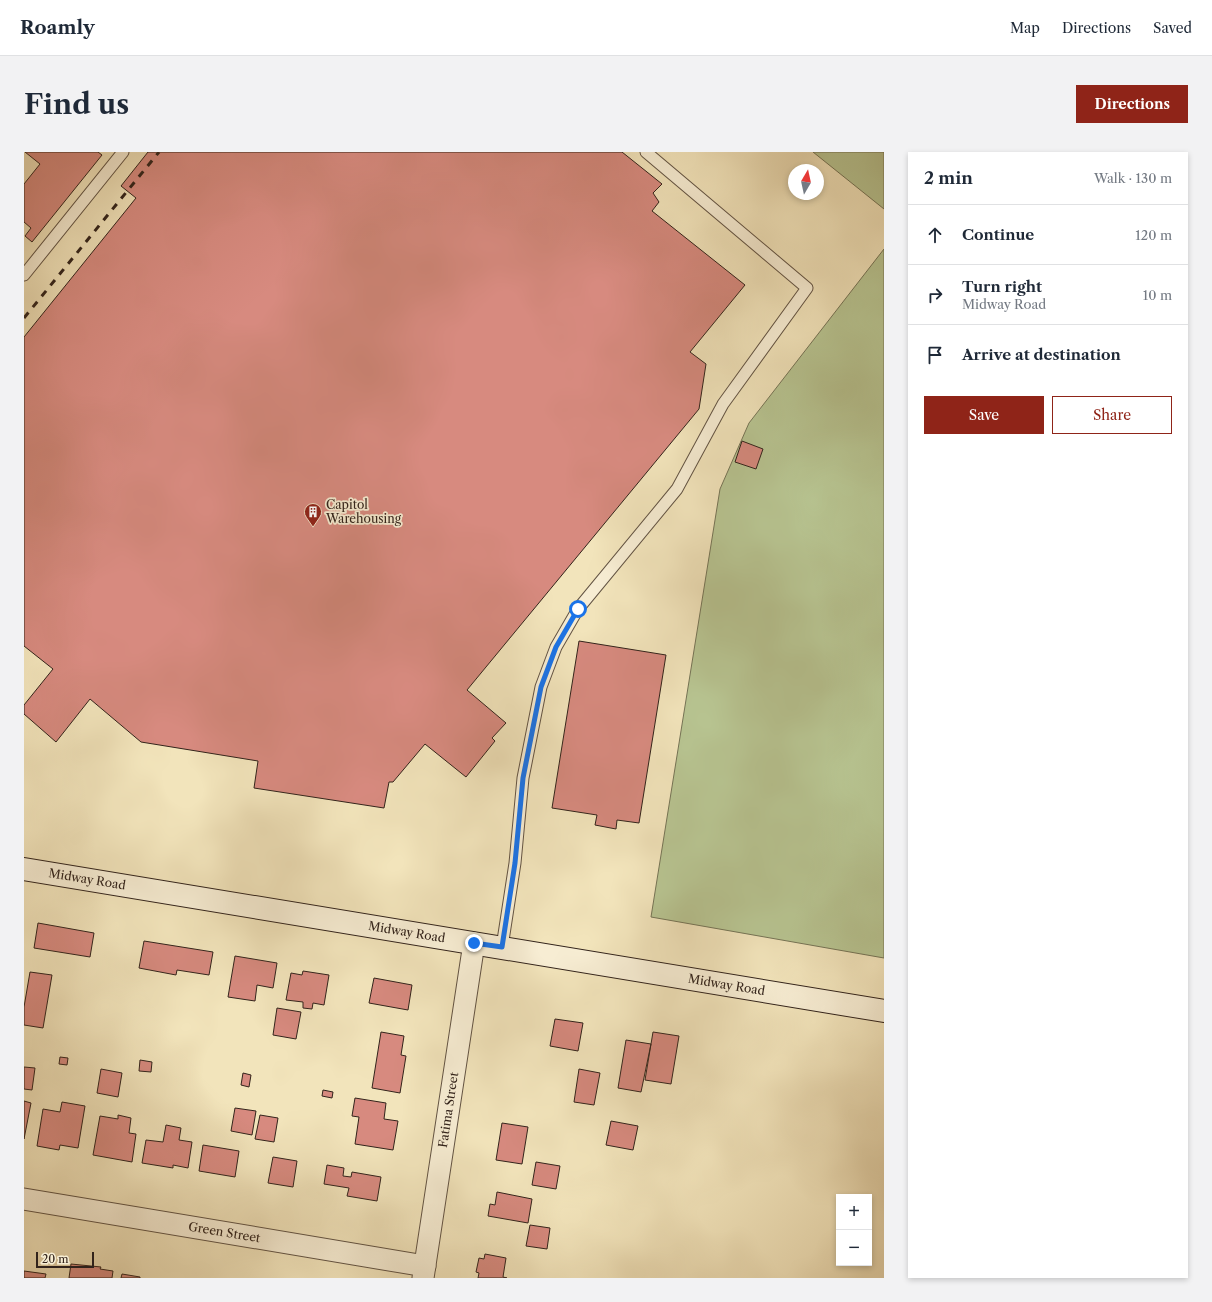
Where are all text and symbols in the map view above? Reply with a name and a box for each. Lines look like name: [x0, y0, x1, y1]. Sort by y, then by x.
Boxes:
text: Roamly: [20, 16, 95, 39]
text: Map: [1010, 19, 1040, 37]
text: Directions: [1062, 19, 1131, 37]
text: Saved: [1153, 19, 1192, 37]
button: Directions: [1076, 85, 1188, 123]
text: Find us: [24, 87, 129, 121]
north arrow: [788, 164, 824, 200]
text: 2 min: [924, 168, 973, 188]
text: Walk · 130 m: [1094, 170, 1172, 186]
icon: ahead: [924, 224, 946, 246]
text: Continue: [962, 225, 1034, 244]
text: 120 m: [1135, 227, 1172, 243]
text: Turn right: [962, 277, 1042, 296]
icon: right: [924, 284, 946, 306]
text: 10 m: [1143, 287, 1172, 303]
text: Midway Road: [962, 296, 1046, 312]
icon: arrive: [924, 344, 946, 366]
text: Arrive at destination: [962, 345, 1121, 364]
button: Save: [924, 396, 1044, 434]
button: Share: [1052, 396, 1172, 434]
place label: Capitol Warehousing: [325, 497, 402, 526]
building icon: Capitol Warehousing: [303, 502, 323, 527]
route start: [569, 600, 587, 618]
street label: Midway Road: [48, 865, 128, 893]
street label: Midway Road: [367, 918, 447, 946]
route end: [465, 934, 483, 952]
street label: Midway Road: [687, 971, 767, 998]
street label: Fatima Street: [435, 1070, 461, 1149]
map controls: [836, 1194, 872, 1266]
button: +: [836, 1194, 872, 1230]
street label: Green Street: [187, 1219, 262, 1245]
button: −: [836, 1230, 872, 1266]
scale bar: [36, 1250, 94, 1269]
text: 20 m: [42, 1252, 68, 1266]

